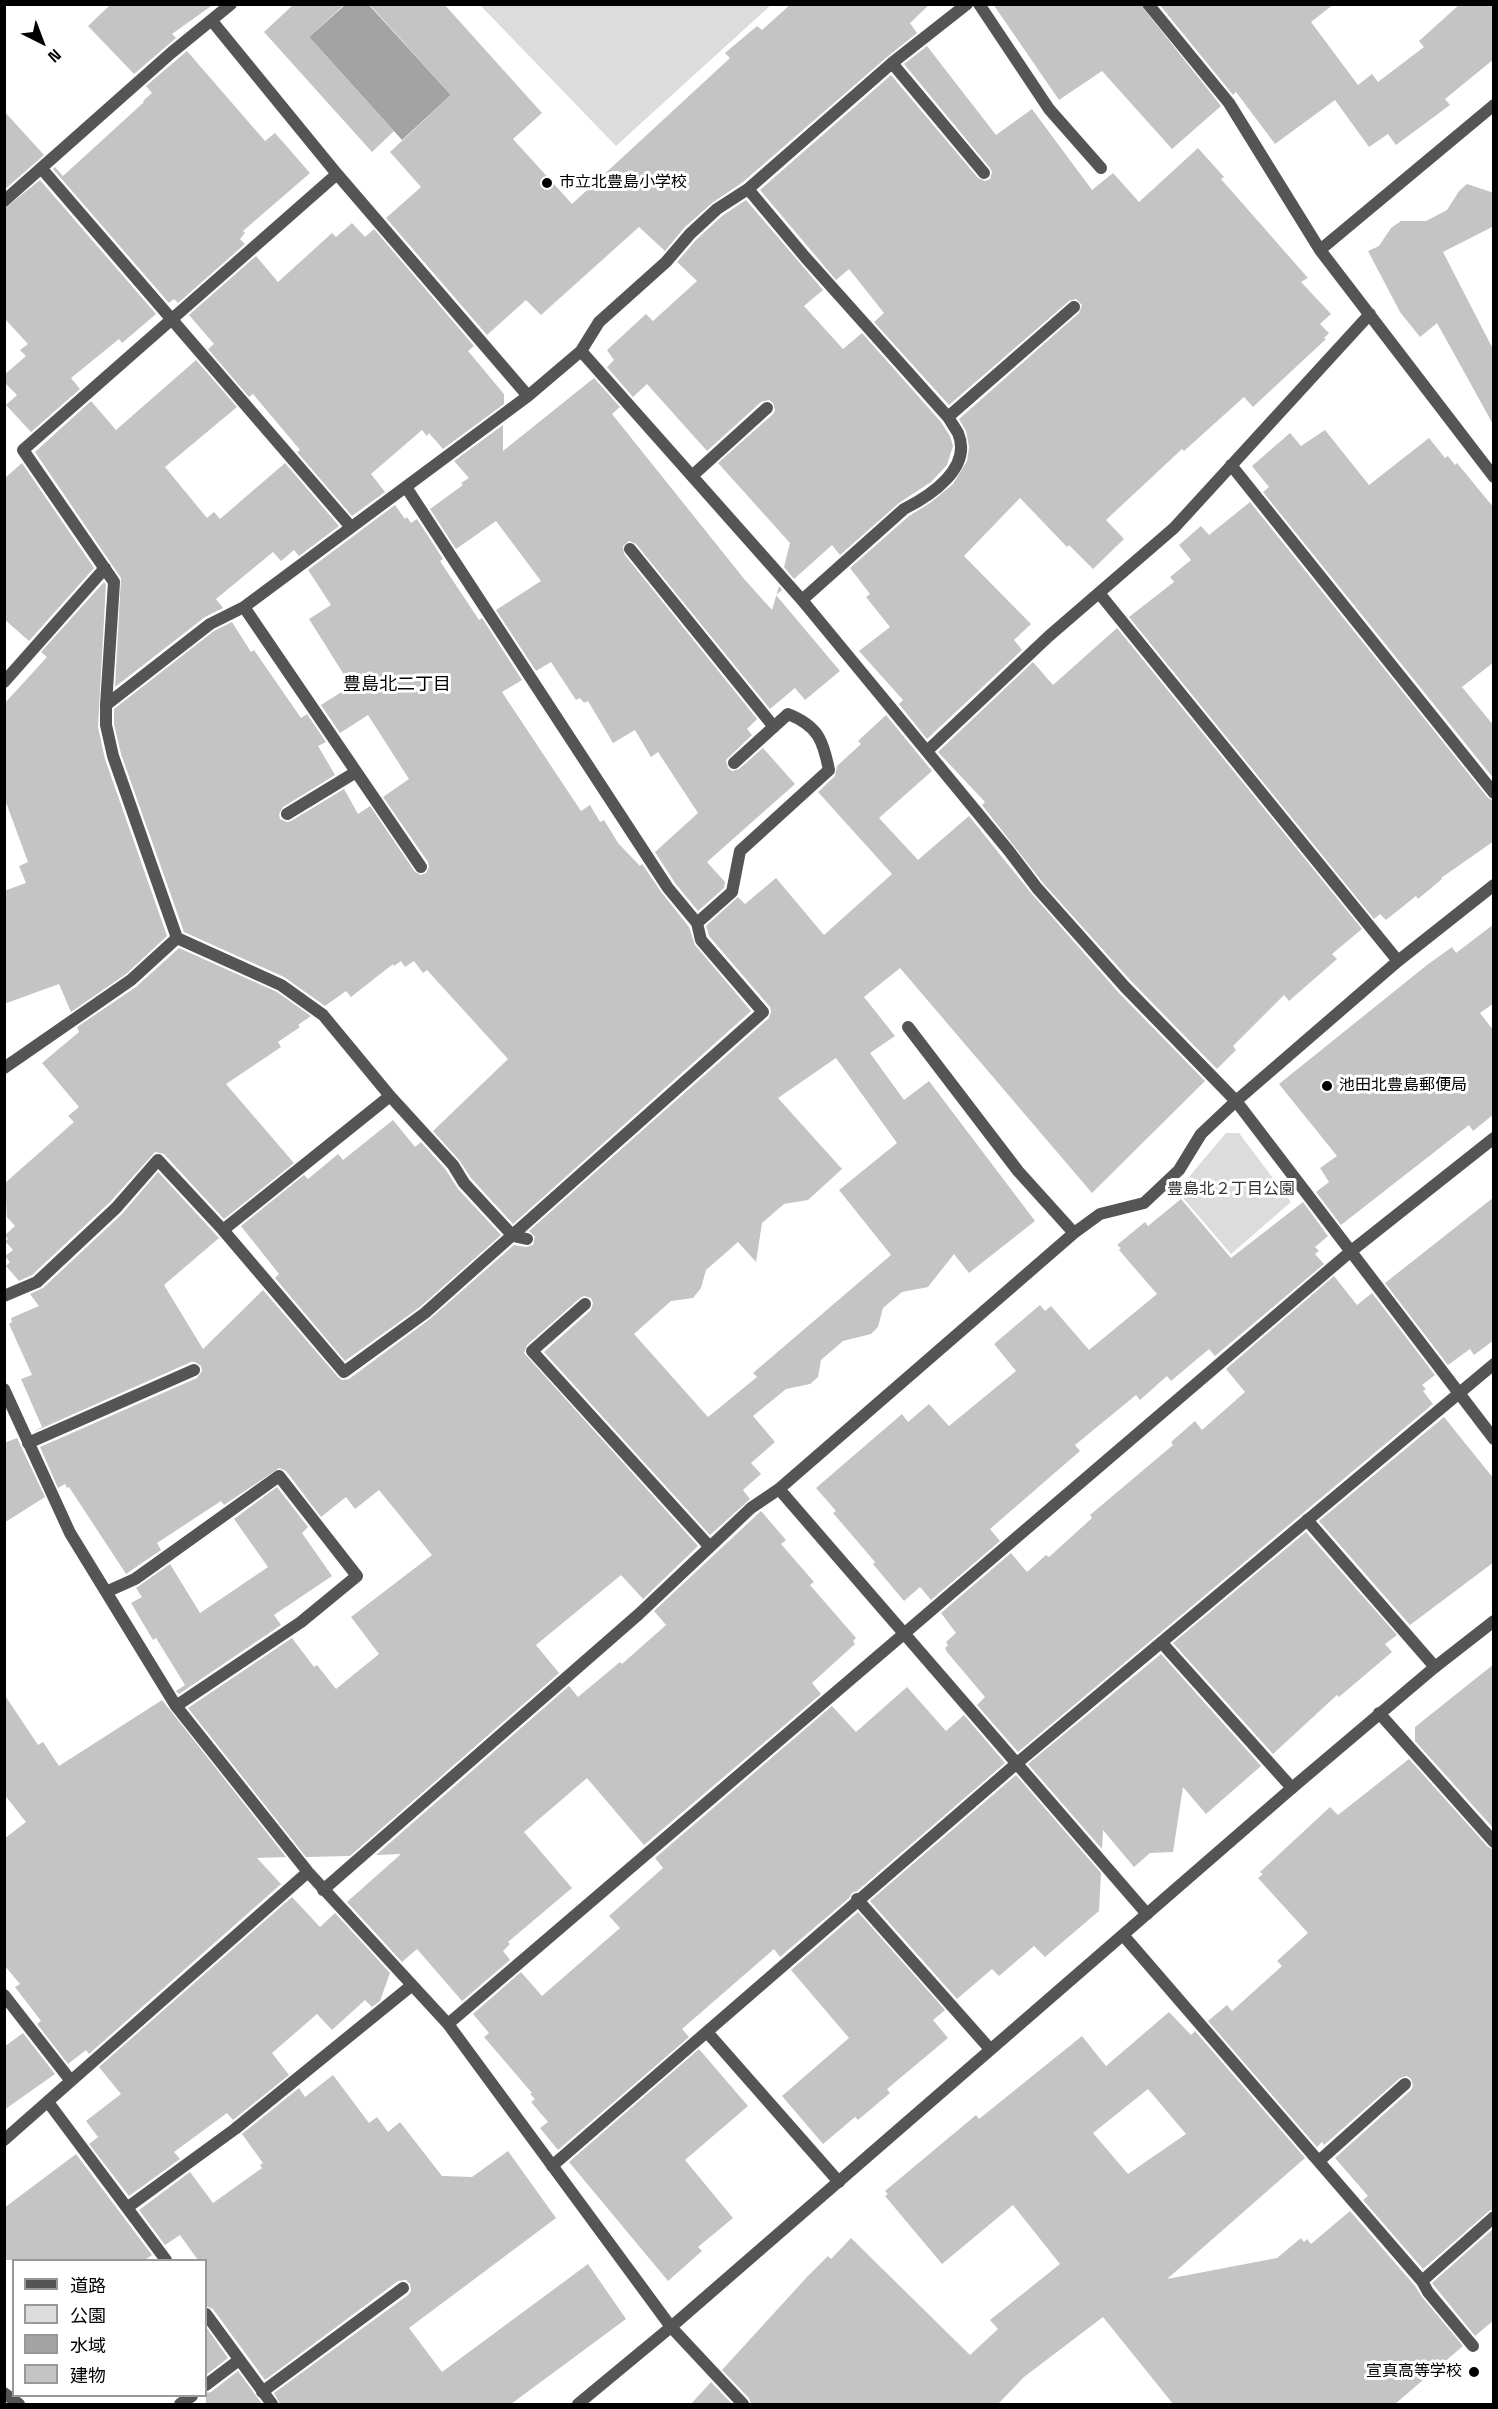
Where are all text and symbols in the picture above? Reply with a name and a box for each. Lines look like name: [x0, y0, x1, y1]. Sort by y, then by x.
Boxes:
north arrow: [12, 12, 72, 72]
text: N: [43, 44, 65, 67]
place label: 市立北豊島小学校: [559, 173, 687, 193]
marker: 市立北豊島小学校: [540, 176, 554, 190]
district label: 豊島北二丁目: [343, 674, 451, 696]
place label: 池田北豊島郵便局: [1339, 1076, 1467, 1096]
marker: 池田北豊島郵便局: [1320, 1079, 1334, 1093]
park label: 豊島北２丁目公園: [1167, 1180, 1295, 1200]
legend: [12, 2259, 207, 2397]
text: 道路: [70, 2274, 106, 2297]
text: 公園: [70, 2304, 106, 2327]
text: 水域: [70, 2334, 106, 2357]
place label: 宣真高等学校: [1366, 2362, 1462, 2382]
text: 建物: [70, 2364, 106, 2387]
marker: 宣真高等学校: [1467, 2365, 1481, 2379]

